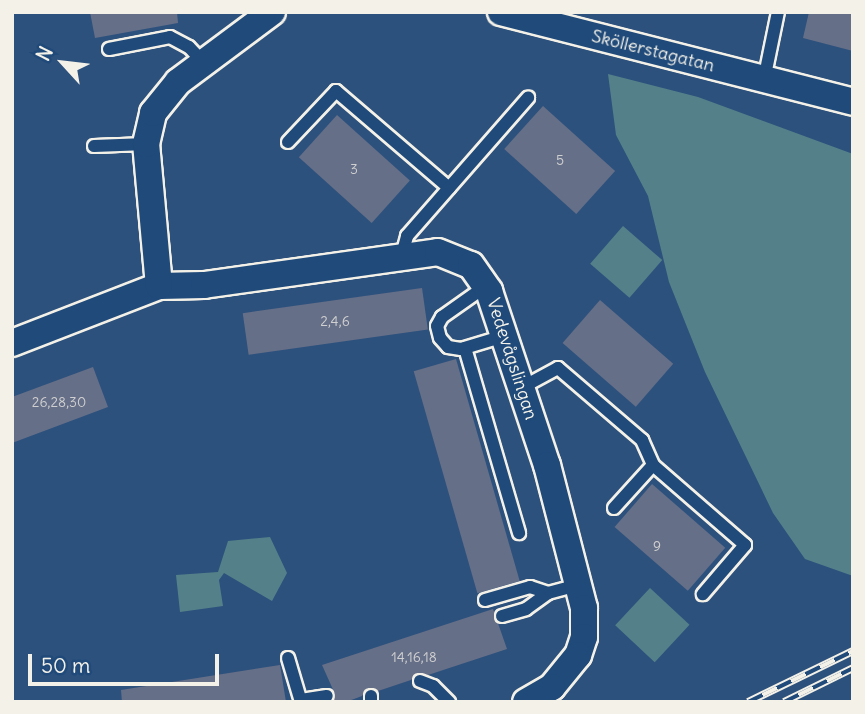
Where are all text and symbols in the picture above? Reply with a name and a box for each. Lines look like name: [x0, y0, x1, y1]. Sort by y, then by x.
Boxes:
street label: Sköllerstagatan: [589, 25, 717, 77]
north arrow: [28, 28, 98, 98]
text: N: [31, 42, 58, 65]
house number: 5: [556, 152, 564, 168]
house number: 3: [350, 161, 358, 177]
street label: Vedevågslingan: [482, 295, 542, 423]
house number: 2,4,6: [320, 313, 350, 329]
house number: 26,28,30: [32, 394, 86, 410]
house number: 9: [653, 538, 661, 554]
scale bar: [32, 640, 222, 684]
house number: 14,16,18: [391, 649, 437, 665]
text: 50 m: [41, 652, 90, 679]

